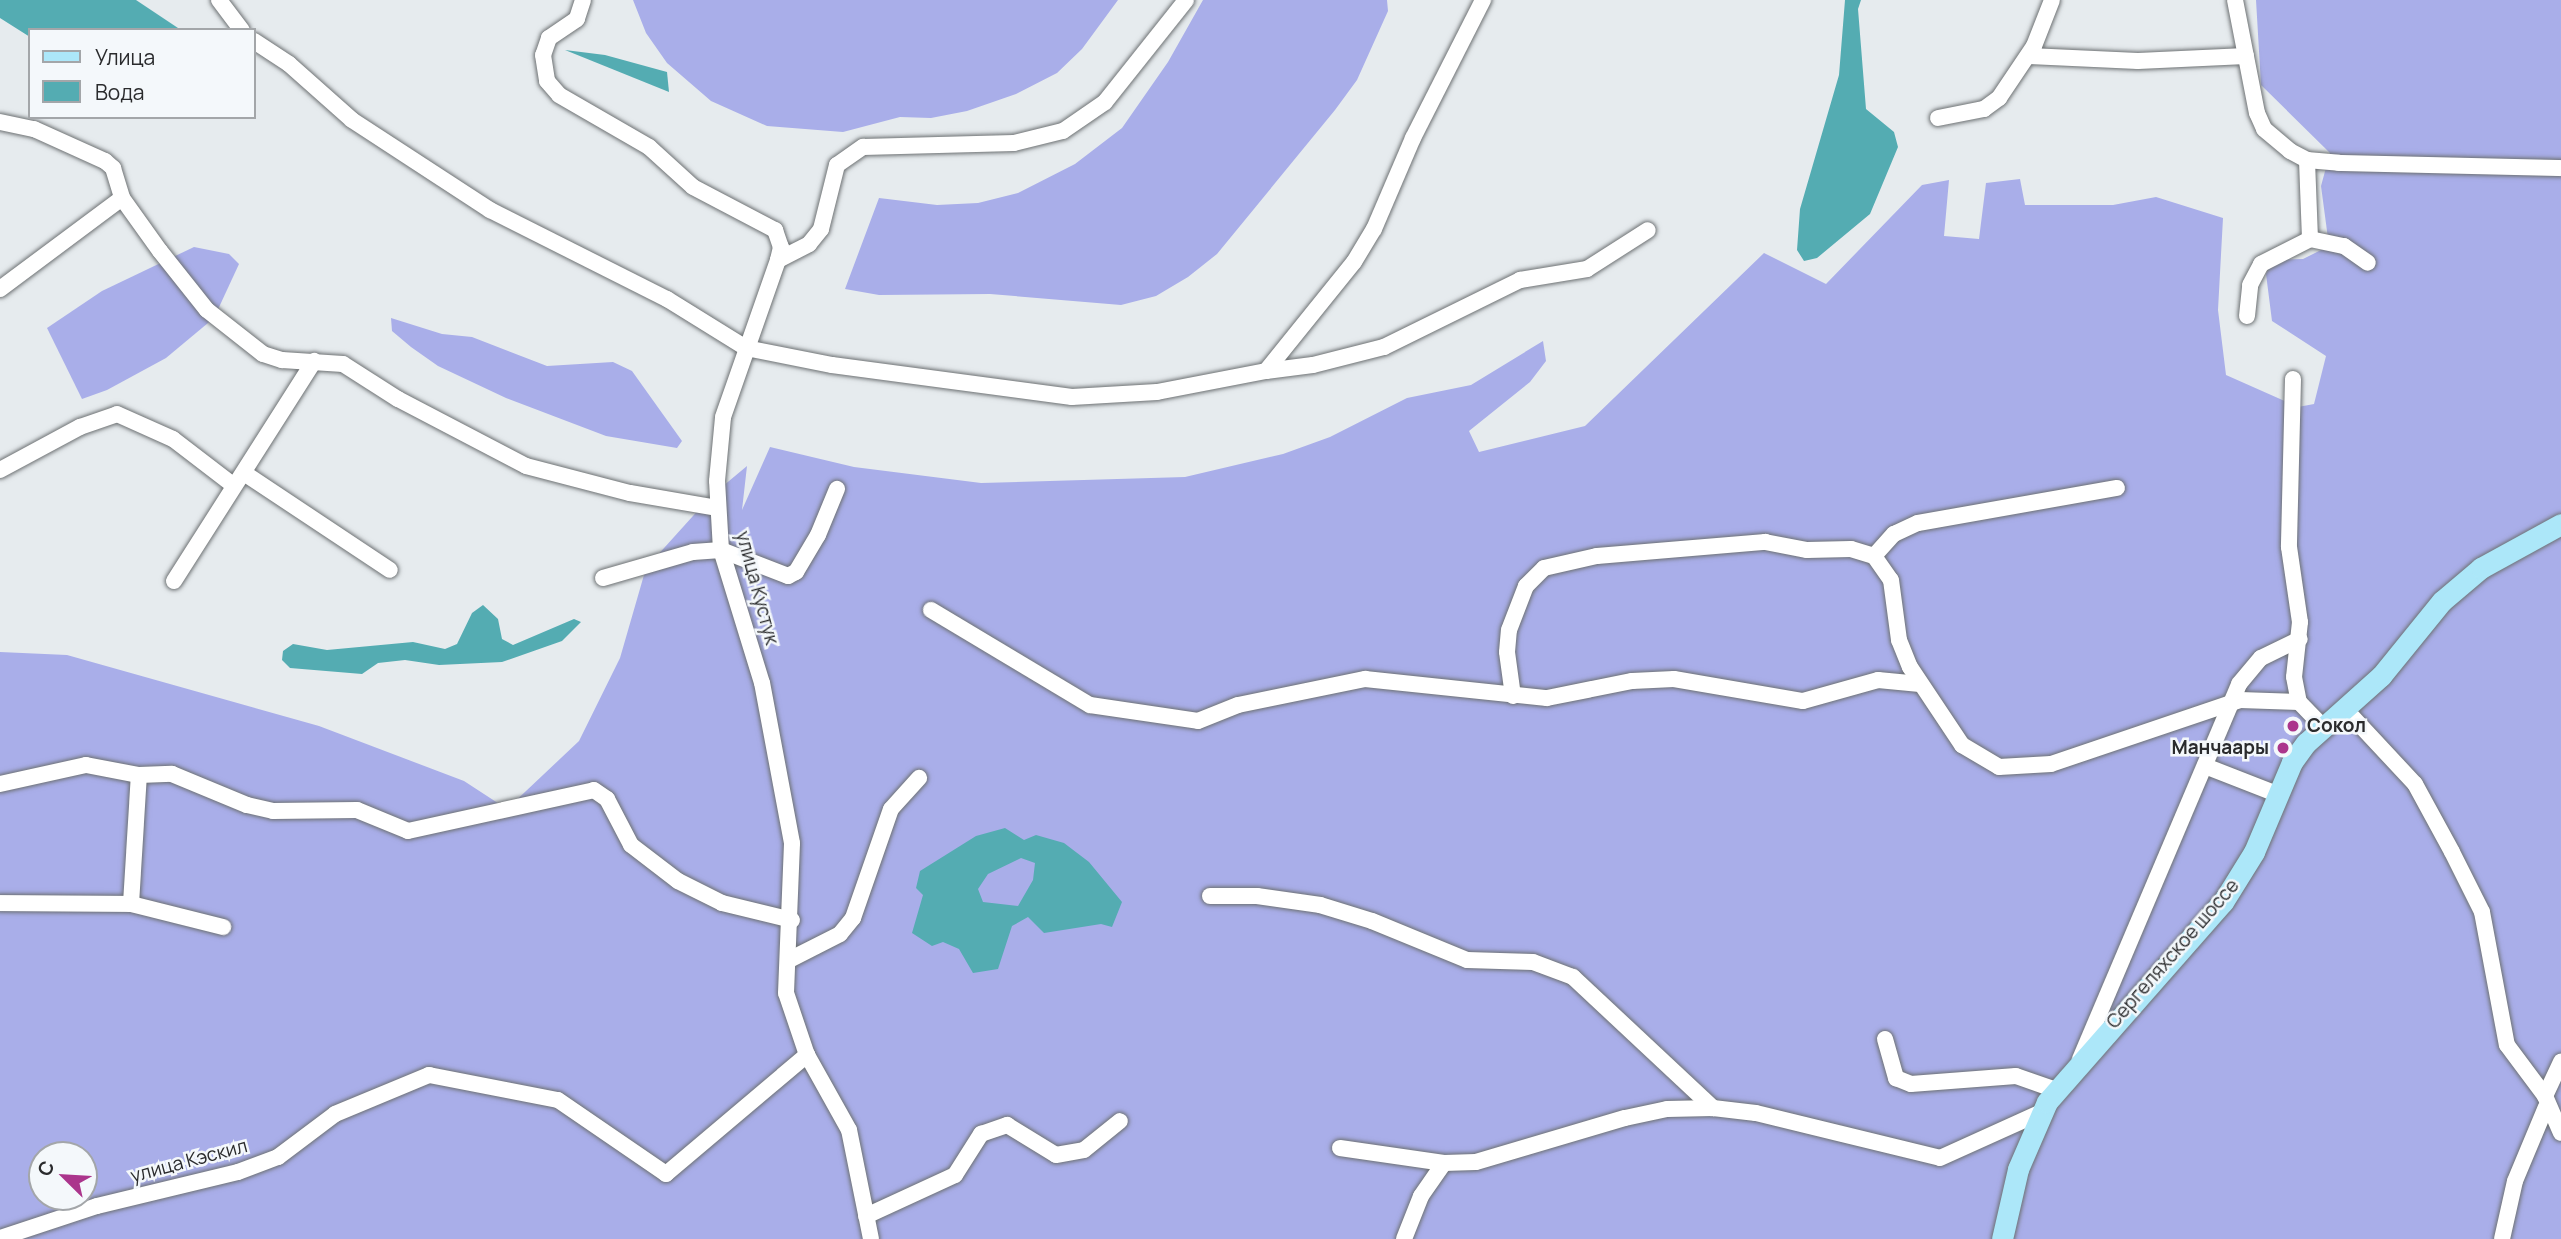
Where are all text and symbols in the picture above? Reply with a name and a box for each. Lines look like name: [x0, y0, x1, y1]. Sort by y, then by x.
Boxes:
legend: [28, 28, 256, 119]
text: Улица: [95, 43, 155, 71]
text: Вода: [95, 78, 145, 106]
street label: улица Кустук: [731, 529, 783, 647]
place label: Сокол: [2307, 715, 2366, 737]
marker: Сокол: [2285, 718, 2301, 734]
place label: Манчаары: [2171, 737, 2269, 759]
marker: Манчаары: [2275, 740, 2291, 756]
street label: Сергеляхское шоссе: [2102, 875, 2244, 1033]
street label: улица Кэскил: [128, 1134, 250, 1188]
north arrow: [28, 1141, 98, 1211]
text: С: [31, 1157, 60, 1180]

